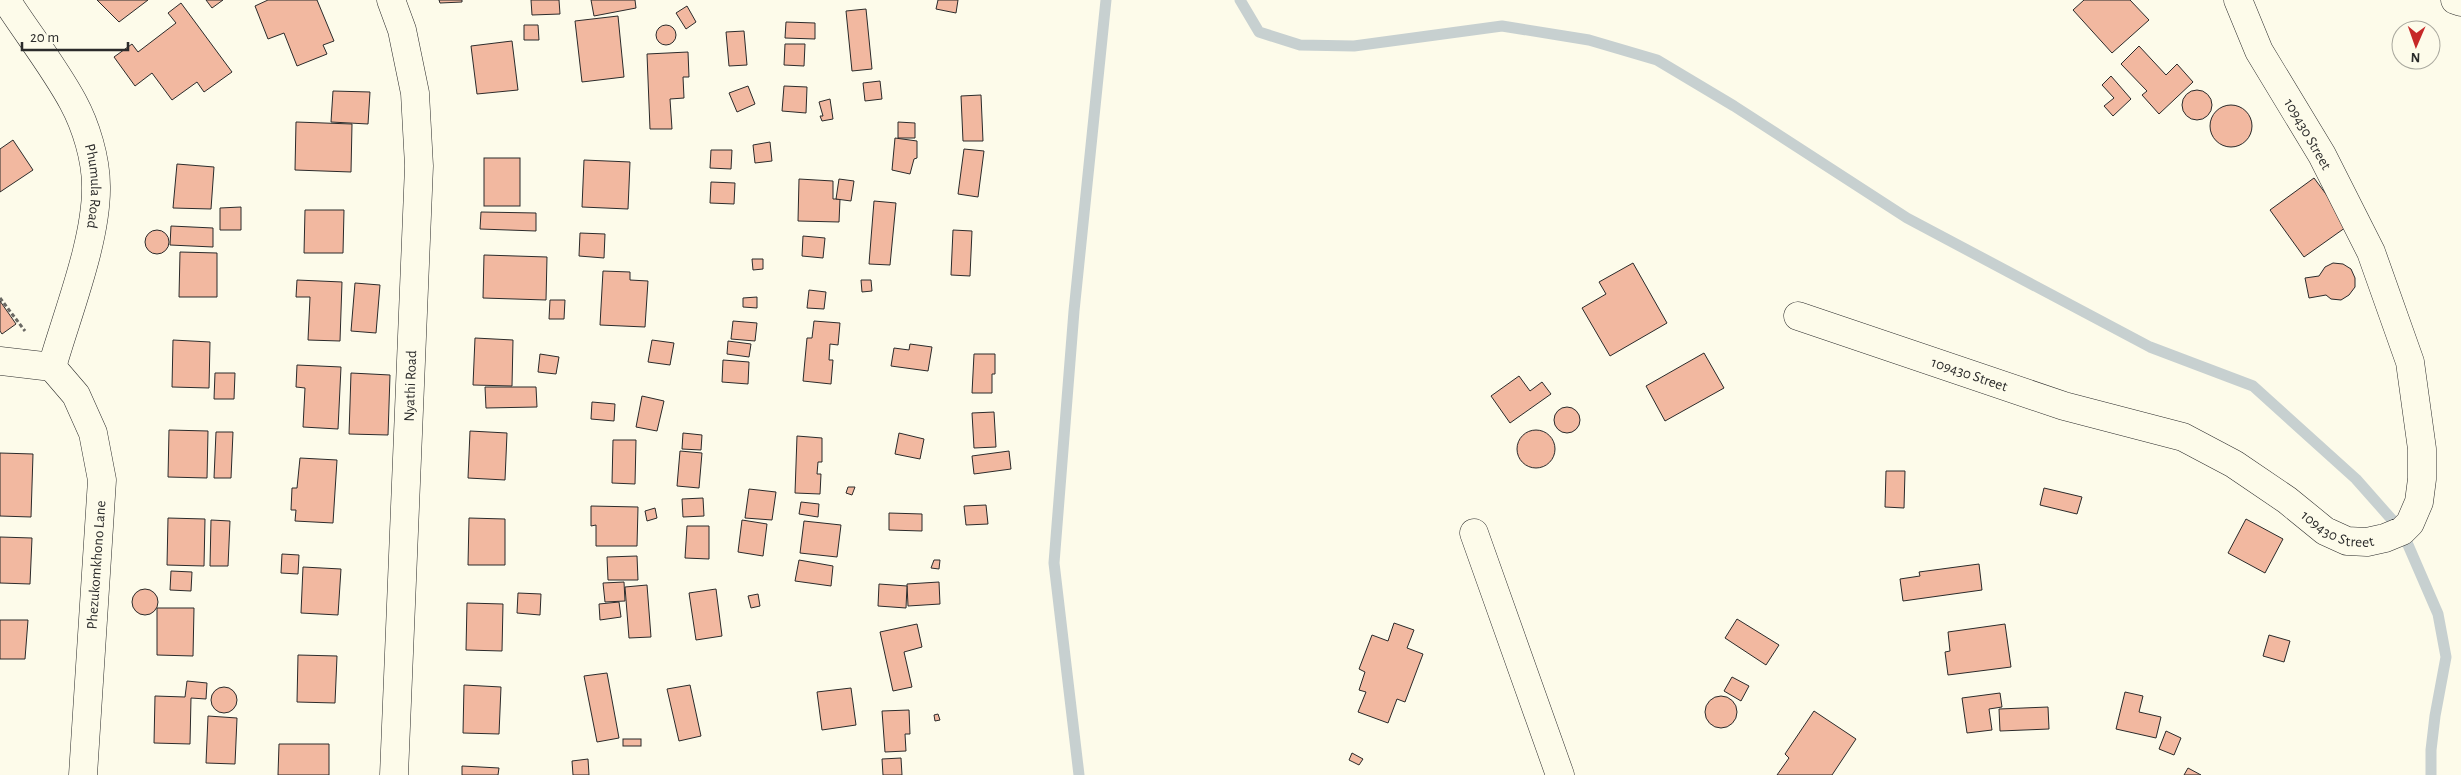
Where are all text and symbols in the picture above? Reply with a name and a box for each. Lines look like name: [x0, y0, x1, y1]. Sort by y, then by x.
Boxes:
scale bar: [22, 20, 129, 52]
north arrow: [2391, 20, 2441, 70]
text: 20 m: [30, 30, 59, 45]
text: N: [2410, 50, 2421, 64]
street label: 109430 Street: [2281, 96, 2334, 172]
street label: Phumula Road: [82, 142, 103, 230]
street label: Nyathi Road: [402, 350, 419, 422]
street label: 109430 Street: [1929, 355, 2009, 394]
street label: Phezukomkhono Lane: [85, 500, 108, 630]
street label: 109430 Street: [2298, 508, 2376, 550]

